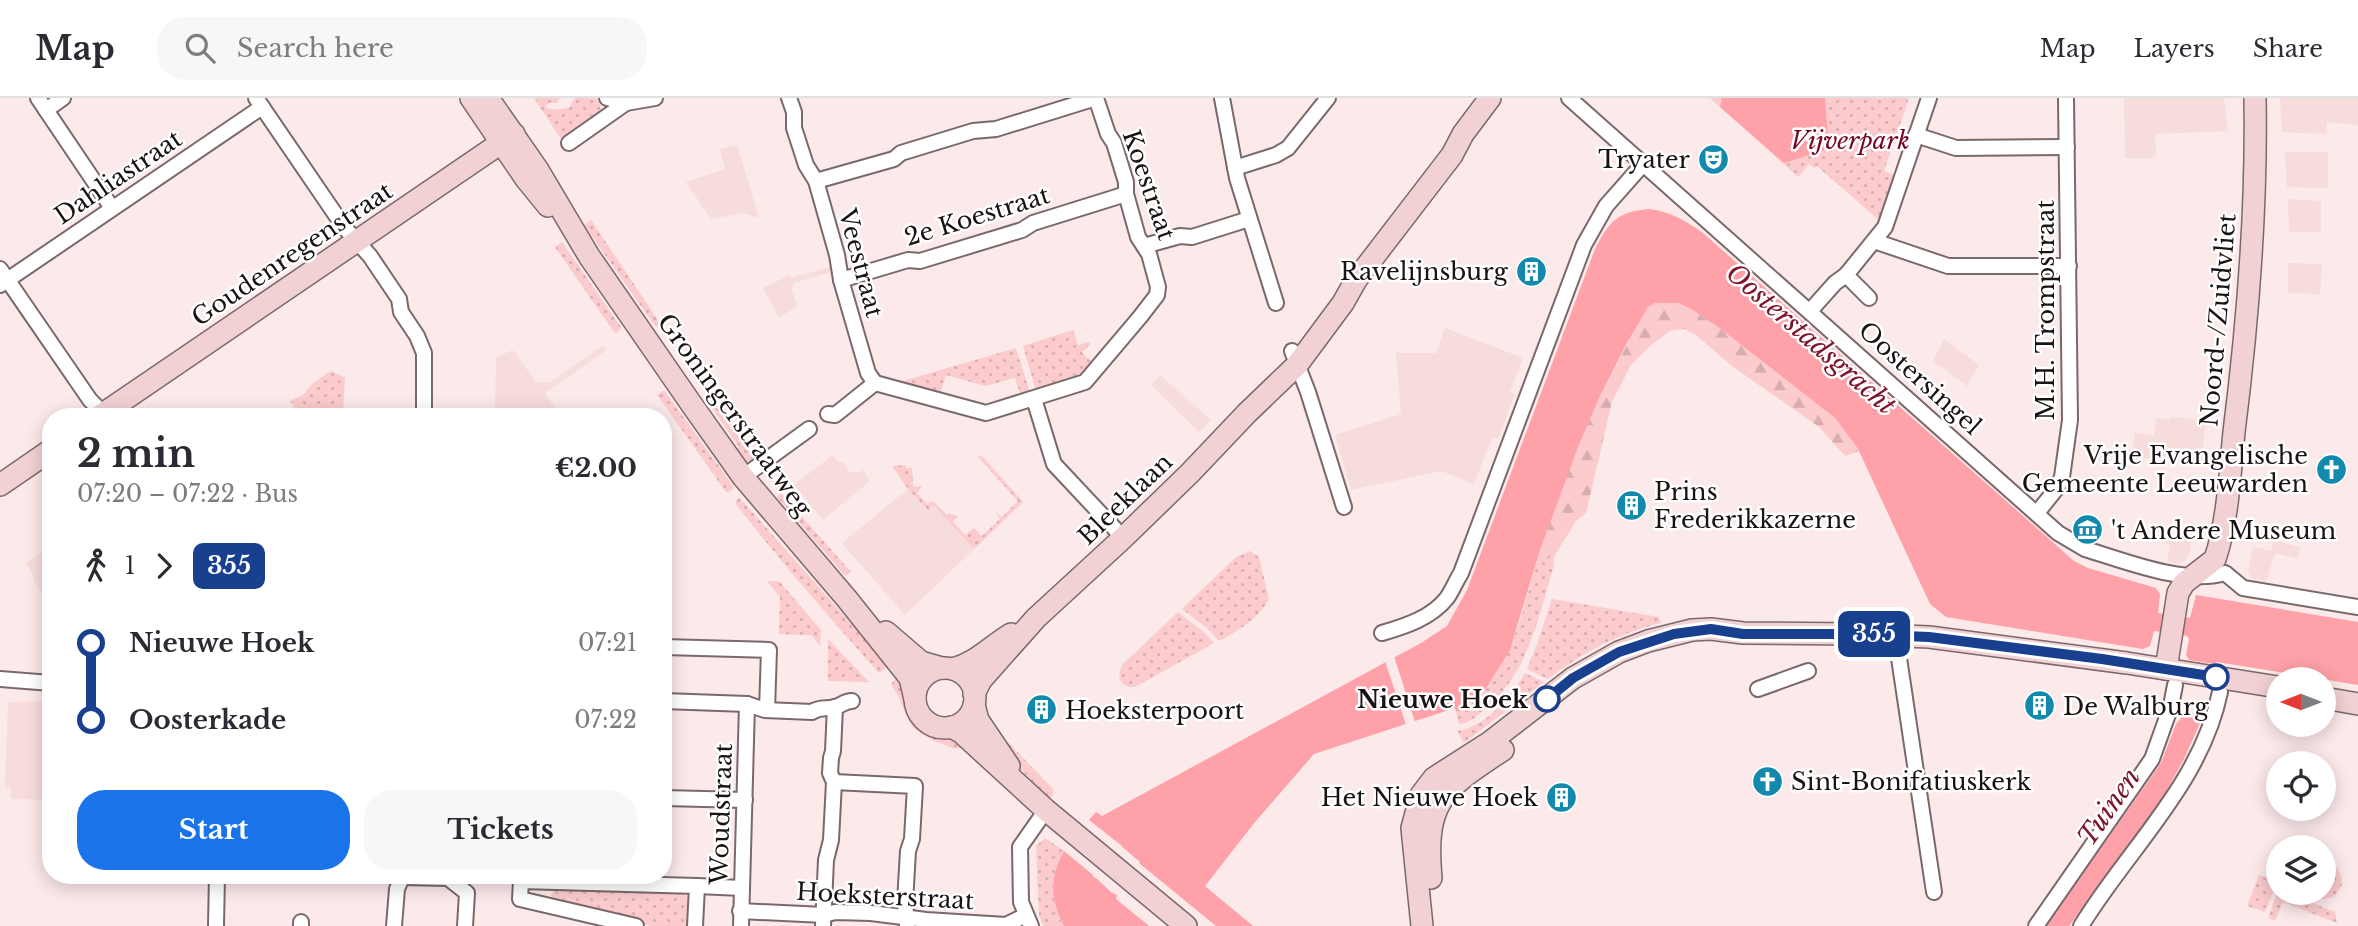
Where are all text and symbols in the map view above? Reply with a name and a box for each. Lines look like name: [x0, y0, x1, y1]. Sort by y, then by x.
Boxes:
search box: [157, 17, 647, 80]
text: Map: [35, 28, 115, 69]
icon: search: [181, 29, 219, 67]
text: Search here: [237, 32, 394, 64]
text: Map: [2040, 34, 2096, 63]
text: Layers: [2134, 34, 2215, 63]
text: Share: [2253, 34, 2323, 63]
street label: Dahliastraat: [49, 124, 187, 230]
street label: Koestraat: [1117, 126, 1181, 244]
park label: Vijverpark: [1790, 126, 1910, 155]
theatre icon: Tryater: [1696, 142, 1730, 176]
place label: Tryater: [1598, 145, 1691, 174]
street label: Goudenregenstraat: [186, 176, 398, 332]
street label: 2e Koestraat: [901, 180, 1053, 252]
street label: M.H. Trompstraat: [2031, 200, 2060, 420]
street label: Veestraat: [832, 204, 889, 321]
street label: Noord-/Zuidvliet: [2194, 212, 2242, 428]
building icon: Ravelijnsburg: [1514, 254, 1548, 288]
place label: Ravelijnsburg: [1340, 257, 1509, 286]
water label: Oosterstadsgracht: [1720, 257, 1903, 422]
street label: Groningerstraatweg: [652, 308, 819, 523]
street label: Oostersingel: [1853, 315, 1987, 441]
text: 2 min: [77, 430, 195, 477]
place label: Vrije Evangelische Gemeente Leeuwarden: [2022, 441, 2308, 498]
street label: Bleeklaan: [1072, 447, 1178, 551]
text: €2.00: [555, 452, 637, 484]
church icon: Vrije Evangelische Gemeente Leeuwarden: [2314, 452, 2348, 486]
place label: Prins Frederikkazerne: [1654, 477, 1856, 534]
text: 07:20 – 07:22 · Bus: [77, 480, 298, 508]
building icon: Prins Frederikkazerne: [1614, 488, 1648, 522]
museum icon: 't Andere Museum: [2071, 513, 2105, 547]
place label: 't Andere Museum: [2111, 516, 2336, 545]
icon: walk: [77, 547, 115, 585]
icon: forward: [145, 547, 183, 585]
text: 355: [207, 551, 251, 580]
text: 1: [125, 552, 135, 580]
line badge: 355: [1834, 611, 1914, 657]
text: 355: [1852, 619, 1896, 648]
text: Nieuwe Hoek: [129, 627, 314, 659]
text: 07:21: [578, 629, 637, 657]
unlabelled marker: [2203, 664, 2229, 690]
north arrow: [2266, 667, 2336, 737]
map controls: [2266, 667, 2336, 905]
place label: Nieuwe Hoek: [1357, 685, 1529, 714]
marker: Nieuwe Hoek: [1534, 686, 1560, 712]
building icon: De Walburg: [2023, 689, 2057, 723]
place label: De Walburg: [2063, 692, 2209, 721]
building icon: Hoeksterpoort: [1025, 693, 1059, 727]
place label: Hoeksterpoort: [1065, 696, 1244, 725]
text: Oosterkade: [129, 704, 286, 736]
text: 07:22: [574, 706, 637, 734]
street label: Woudstraat: [704, 743, 738, 886]
button: locate: [2266, 751, 2336, 821]
water label: Tuinen: [2071, 762, 2147, 852]
church icon: Sint-Bonifatiuskerk: [1751, 764, 1785, 798]
place label: Sint-Bonifatiuskerk: [1791, 767, 2031, 796]
building icon: Het Nieuwe Hoek: [1544, 780, 1578, 814]
place label: Het Nieuwe Hoek: [1321, 783, 1538, 812]
button: Start: [77, 790, 350, 870]
button: Tickets: [364, 790, 637, 870]
button: layers: [2266, 835, 2336, 905]
street label: Hoeksterstraat: [795, 877, 975, 915]

